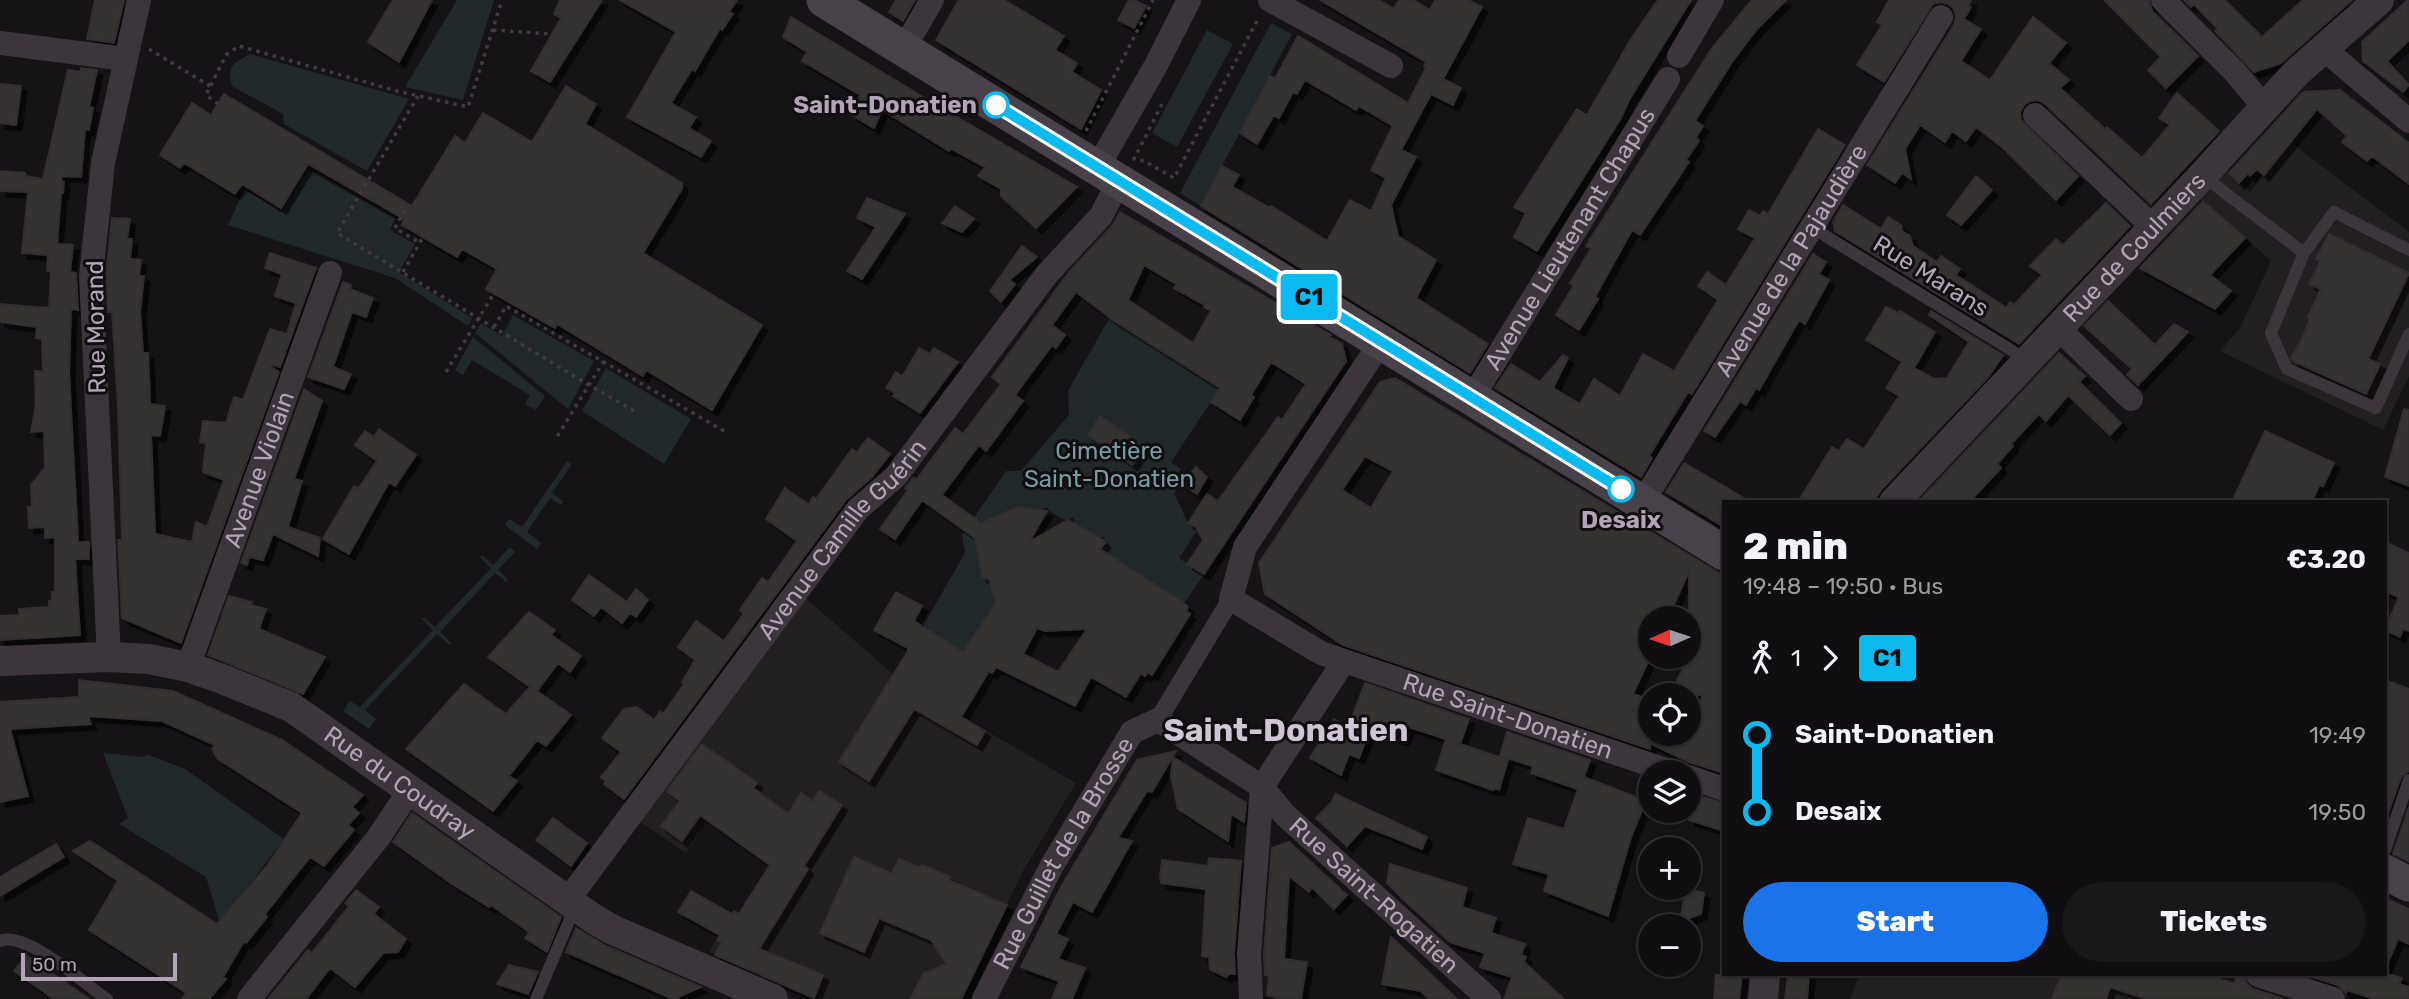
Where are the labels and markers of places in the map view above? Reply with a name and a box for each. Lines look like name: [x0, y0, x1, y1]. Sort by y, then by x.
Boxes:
place label: Saint-Donatien: [793, 91, 977, 119]
marker: Saint-Donatien: [983, 92, 1009, 118]
marker: Desaix: [1608, 476, 1634, 502]
place label: Desaix: [1581, 506, 1661, 534]

